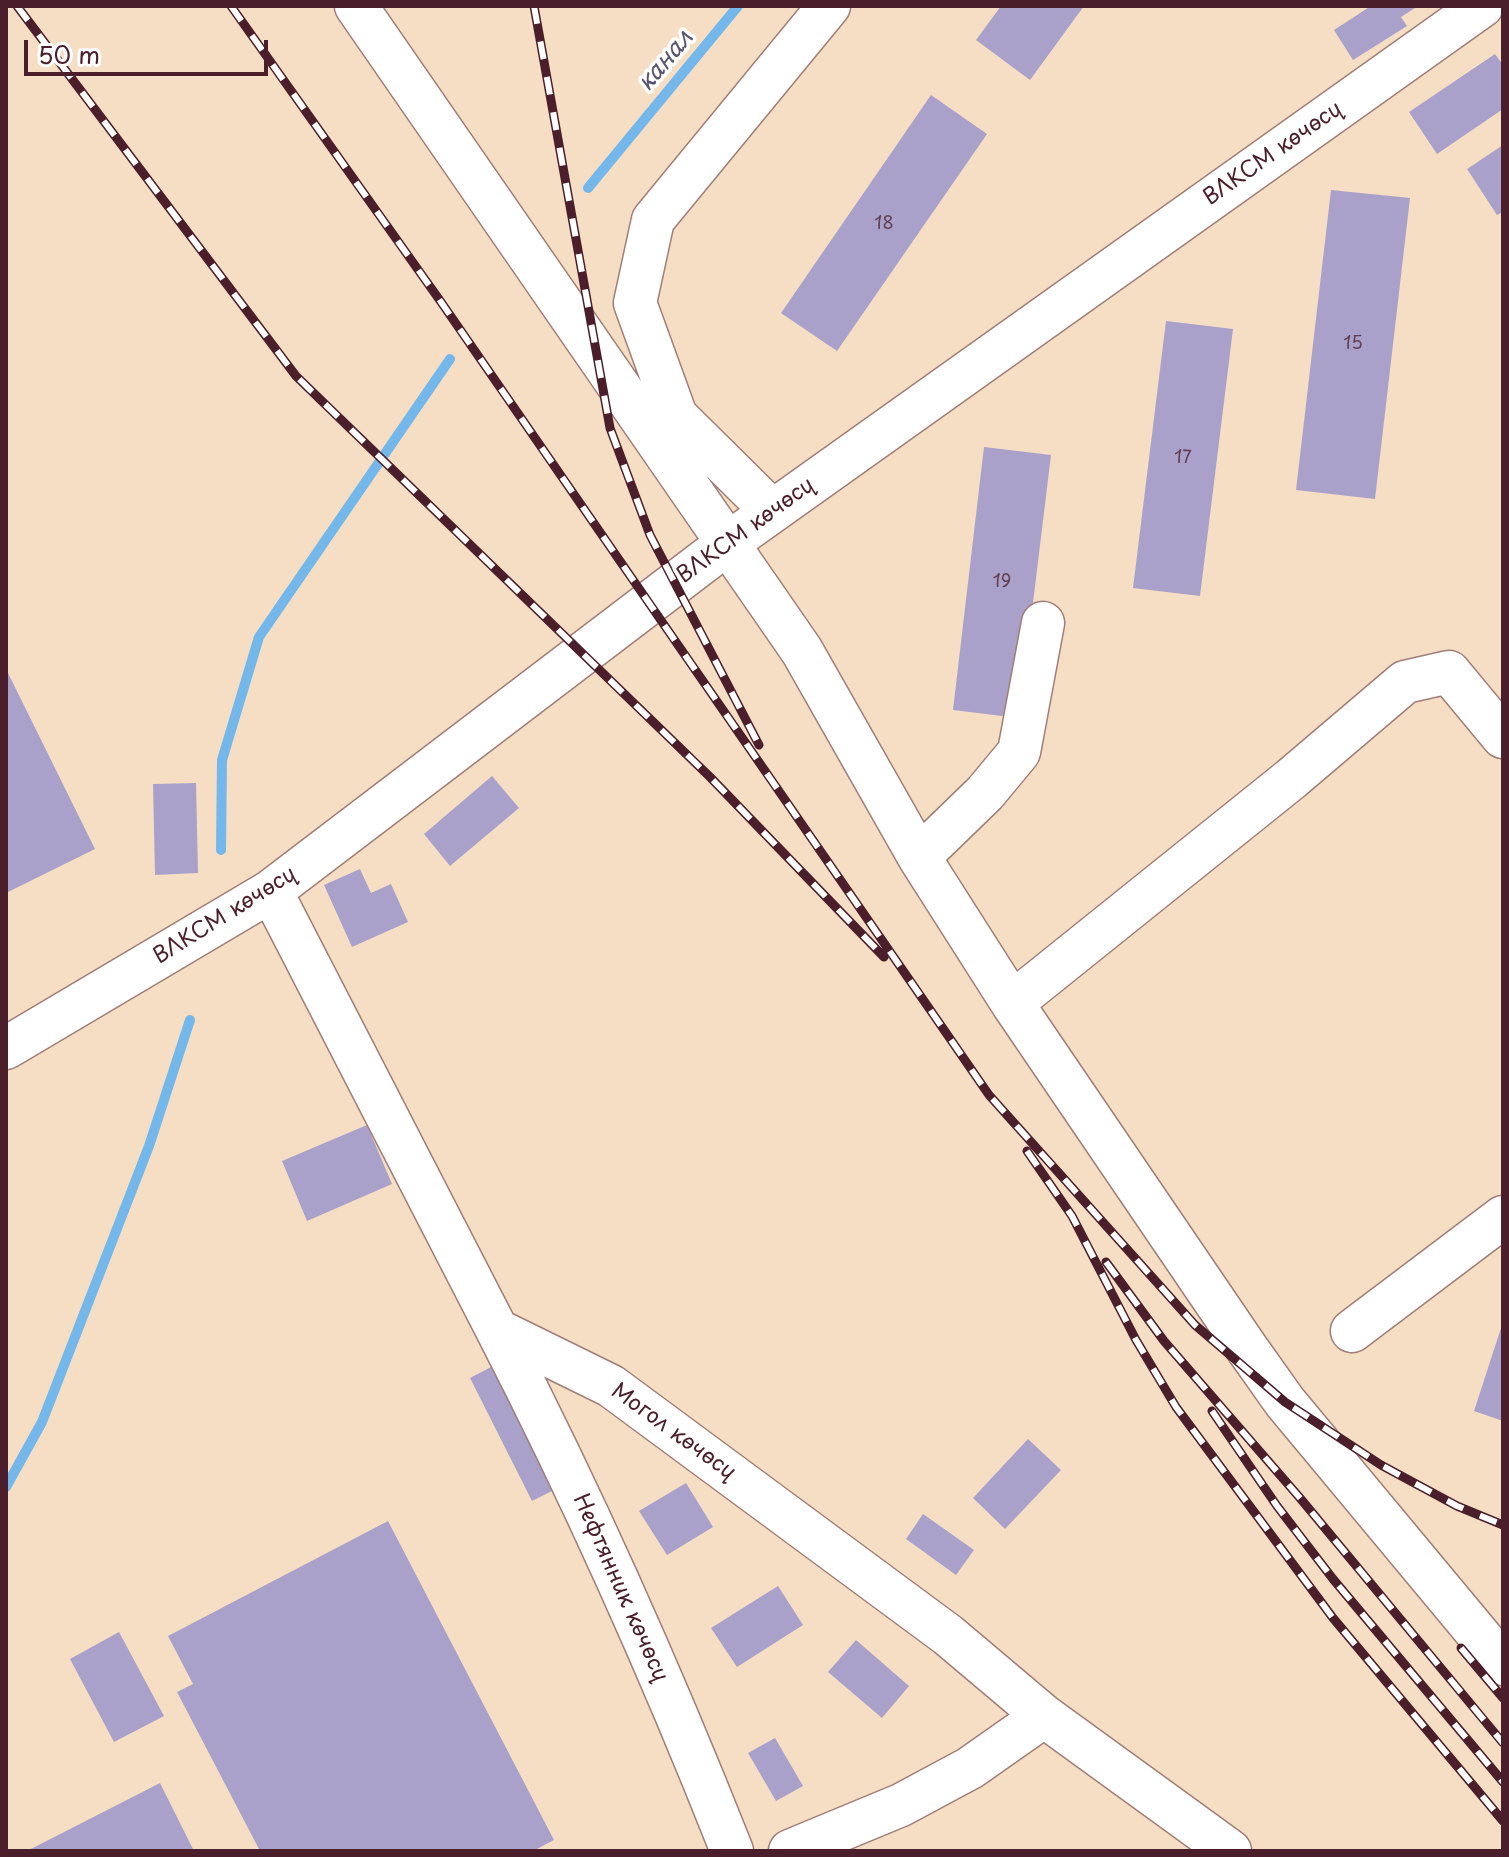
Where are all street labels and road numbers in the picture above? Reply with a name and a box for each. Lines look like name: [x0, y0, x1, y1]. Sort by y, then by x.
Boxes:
street label: ВЛКСМ көчөсү: [1199, 96, 1347, 212]
street label: ВЛКСМ көчөсү: [672, 472, 820, 590]
street label: ВЛКСМ көчөсү: [149, 862, 301, 970]
street label: Могол көчөсү: [606, 1378, 740, 1486]
street label: Нефтянник көчөсү: [567, 1490, 673, 1686]

